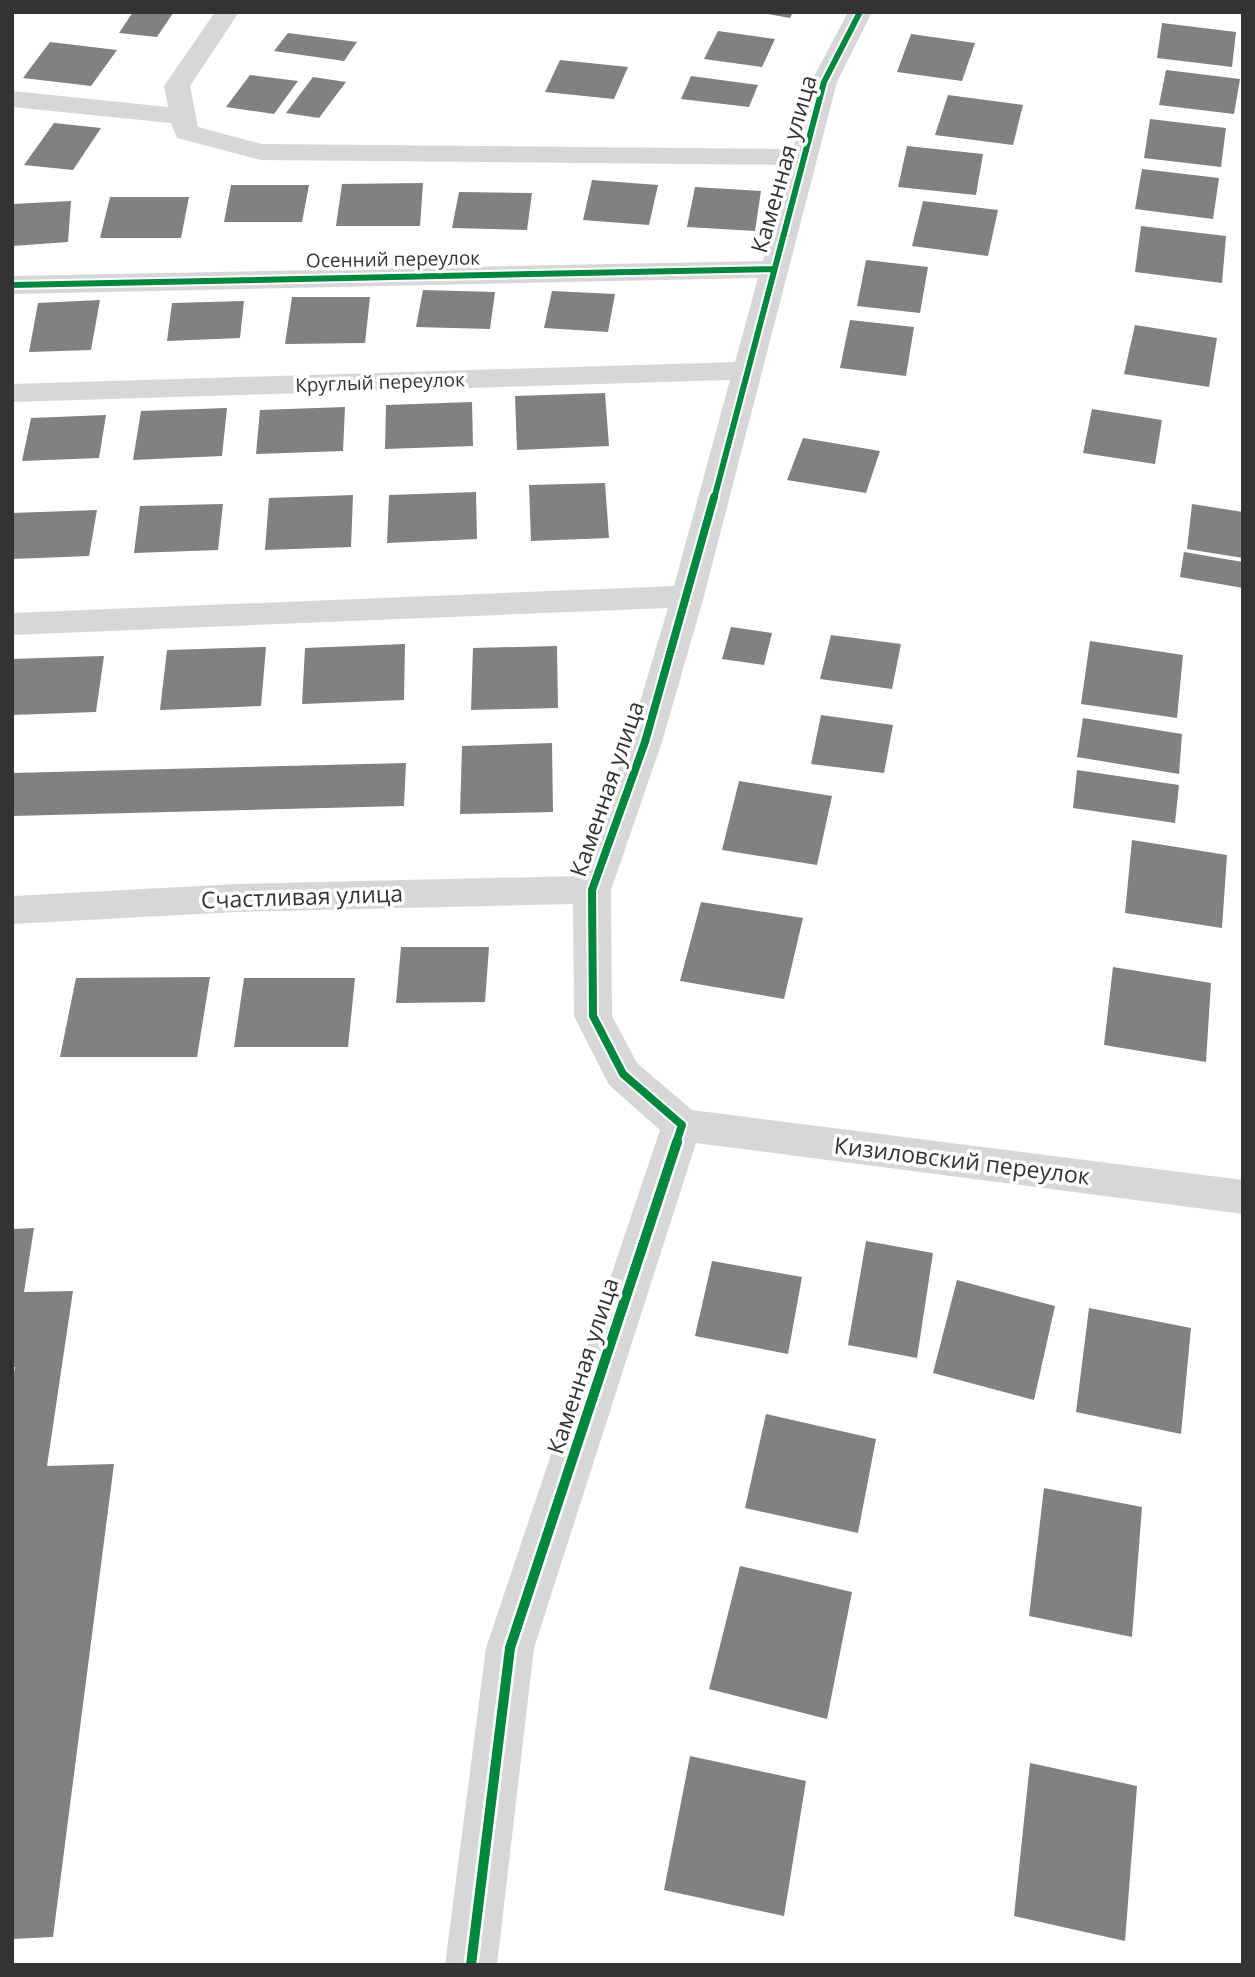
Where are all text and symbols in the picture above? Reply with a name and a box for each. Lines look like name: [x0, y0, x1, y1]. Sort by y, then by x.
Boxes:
street label: Каменная улица: [742, 71, 824, 256]
street label: Осенний переулок: [306, 244, 480, 274]
street label: Круглый переулок: [295, 366, 465, 398]
street label: Каменная улица: [561, 697, 651, 881]
street label: Счастливая улица: [200, 876, 403, 916]
street label: Кизиловский переулок: [832, 1128, 1092, 1192]
street label: Каменная улица: [538, 1273, 626, 1458]

